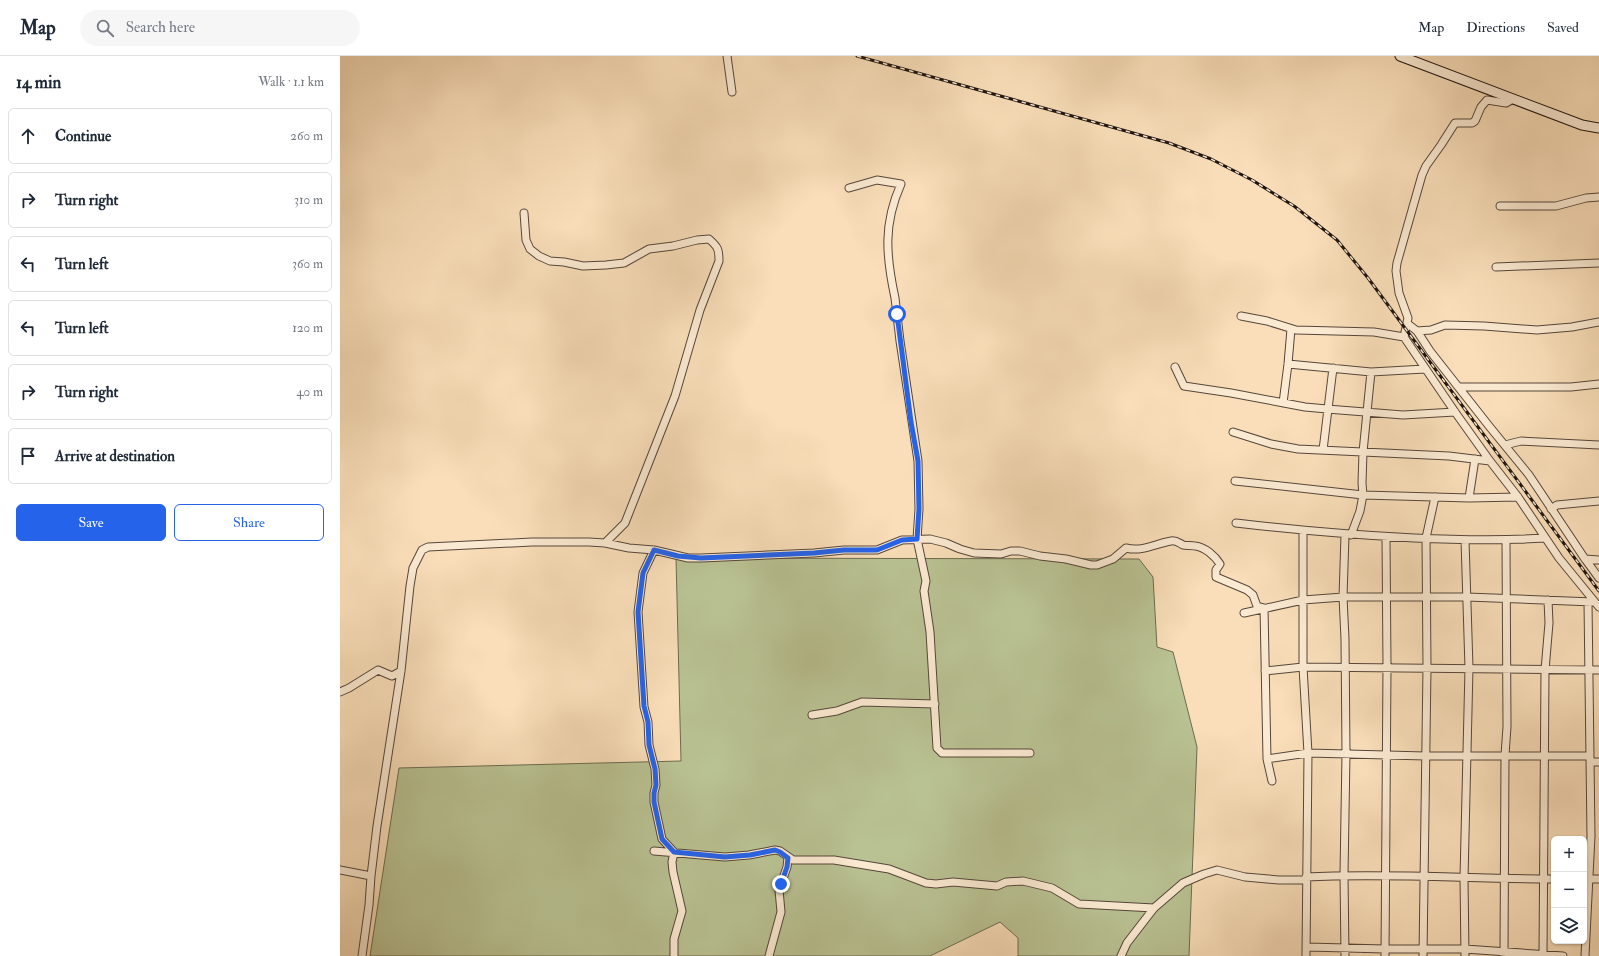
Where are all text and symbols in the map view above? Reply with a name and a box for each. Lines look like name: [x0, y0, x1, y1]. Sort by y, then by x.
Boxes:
search box: [80, 10, 360, 46]
text: Map: [20, 16, 56, 40]
icon: search: [94, 17, 116, 39]
text: Search here: [126, 18, 195, 37]
text: Map: [1418, 19, 1444, 36]
text: Directions: [1466, 19, 1525, 36]
text: Saved: [1547, 19, 1579, 36]
text: 14 min: [16, 72, 61, 93]
text: Walk · 1.1 km: [258, 74, 324, 90]
icon: ahead: [17, 125, 39, 147]
text: Continue: [55, 127, 111, 146]
text: 260 m: [290, 128, 323, 144]
icon: right: [17, 189, 39, 211]
text: Turn right: [55, 191, 118, 210]
text: 310 m: [294, 192, 323, 208]
icon: left: [17, 253, 39, 275]
text: Turn left: [55, 255, 109, 274]
text: 360 m: [292, 256, 323, 272]
route start: [888, 305, 906, 323]
icon: left: [17, 317, 39, 339]
text: Turn left: [55, 319, 109, 338]
text: 120 m: [292, 320, 323, 336]
icon: right: [17, 381, 39, 403]
text: Turn right: [55, 383, 118, 402]
text: 40 m: [297, 384, 323, 400]
icon: arrive: [17, 445, 39, 467]
text: Arrive at destination: [55, 447, 175, 466]
button: Save: [16, 504, 166, 541]
button: Share: [174, 504, 324, 541]
map controls: [1551, 836, 1587, 944]
button: +: [1551, 836, 1587, 872]
button: −: [1551, 872, 1587, 908]
route end: [772, 875, 790, 893]
button: layers: [1551, 908, 1587, 944]

